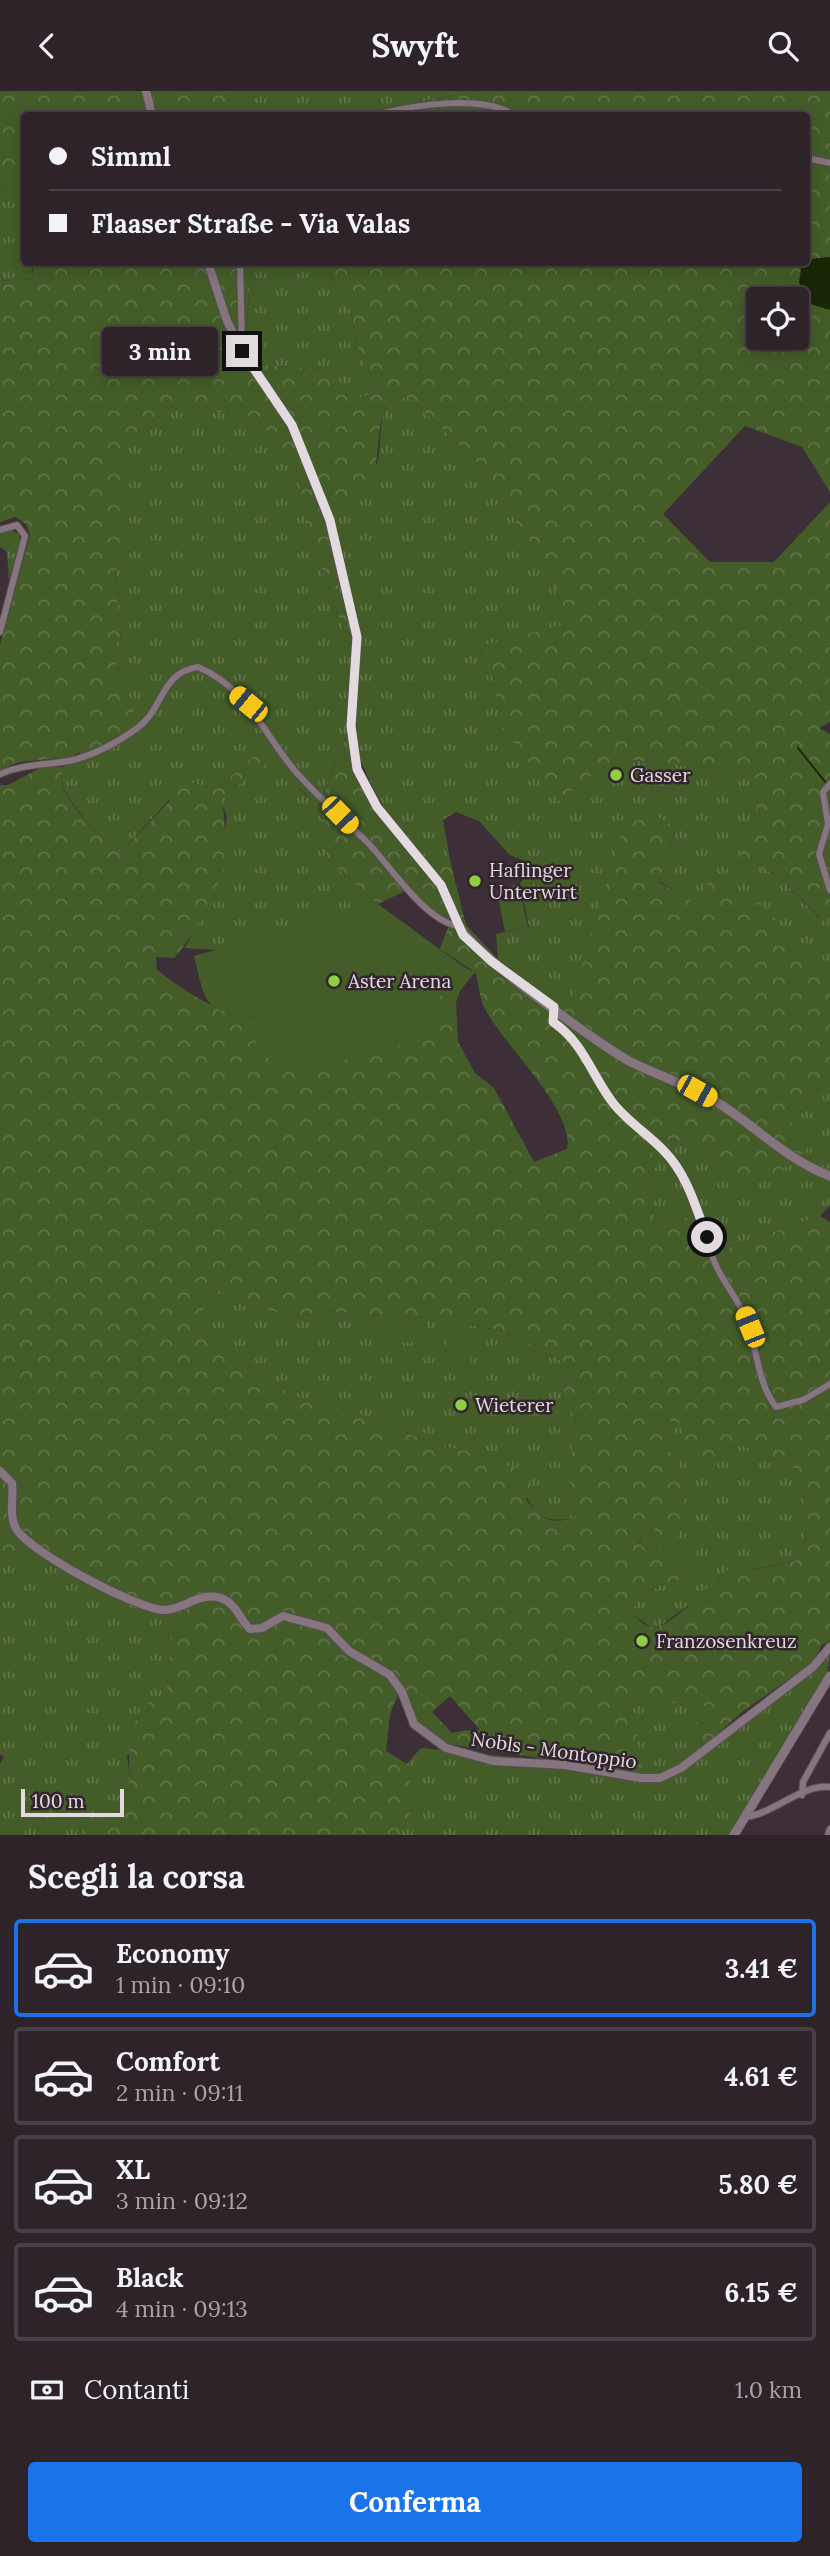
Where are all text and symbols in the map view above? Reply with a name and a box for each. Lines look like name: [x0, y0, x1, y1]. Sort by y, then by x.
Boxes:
text: Swyft: [371, 25, 459, 66]
icon: back: [28, 27, 66, 65]
icon: search: [764, 27, 802, 65]
text: Simml: [91, 140, 171, 173]
text: Flaaser Straße - Via Valas: [91, 207, 410, 240]
map controls: [746, 287, 809, 350]
button: locate: [746, 287, 809, 350]
callout: 3 min: [102, 327, 218, 375]
route end: [226, 335, 258, 367]
text: 3 min: [129, 337, 191, 366]
car: [226, 683, 271, 725]
place label: Gasser: [630, 763, 691, 787]
marker: Gasser: [608, 767, 624, 783]
car: [318, 793, 363, 837]
place label: Haflinger Unterwirt: [489, 858, 578, 904]
marker: Haflinger Unterwirt: [467, 873, 483, 889]
place label: Aster Arena: [347, 969, 451, 993]
marker: Aster Arena: [326, 973, 342, 989]
car: [674, 1072, 721, 1110]
route start: [691, 1221, 723, 1253]
car: [733, 1304, 768, 1350]
place label: Wieterer: [475, 1393, 554, 1417]
marker: Wieterer: [453, 1397, 469, 1413]
place label: Franzosenkreuz: [656, 1629, 797, 1653]
marker: Franzosenkreuz: [634, 1633, 650, 1649]
street label: Nobls - Montoppio: [470, 1726, 638, 1774]
scale bar: [21, 1786, 124, 1818]
text: 100 m: [32, 1789, 85, 1813]
text: Scegli la corsa: [28, 1856, 245, 1897]
icon: car: [32, 1937, 95, 2000]
text: Economy: [116, 1937, 229, 1970]
text: 3.41 €: [725, 1952, 798, 1985]
text: 1 min · 09:10: [116, 1970, 245, 1999]
icon: car: [32, 2045, 95, 2108]
text: Comfort: [116, 2045, 220, 2078]
text: 4.61 €: [724, 2060, 798, 2093]
text: 2 min · 09:11: [116, 2078, 243, 2107]
icon: car: [32, 2153, 95, 2216]
text: XL: [116, 2153, 150, 2186]
text: 5.80 €: [719, 2168, 798, 2201]
text: 3 min · 09:12: [116, 2186, 248, 2215]
icon: car: [32, 2261, 95, 2324]
text: Black: [116, 2261, 184, 2294]
text: 6.15 €: [725, 2276, 798, 2309]
text: 4 min · 09:13: [116, 2294, 248, 2323]
icon: cash: [28, 2371, 66, 2409]
text: Contanti: [84, 2373, 189, 2406]
text: 1.0 km: [735, 2375, 802, 2404]
button: Conferma: [28, 2462, 802, 2542]

